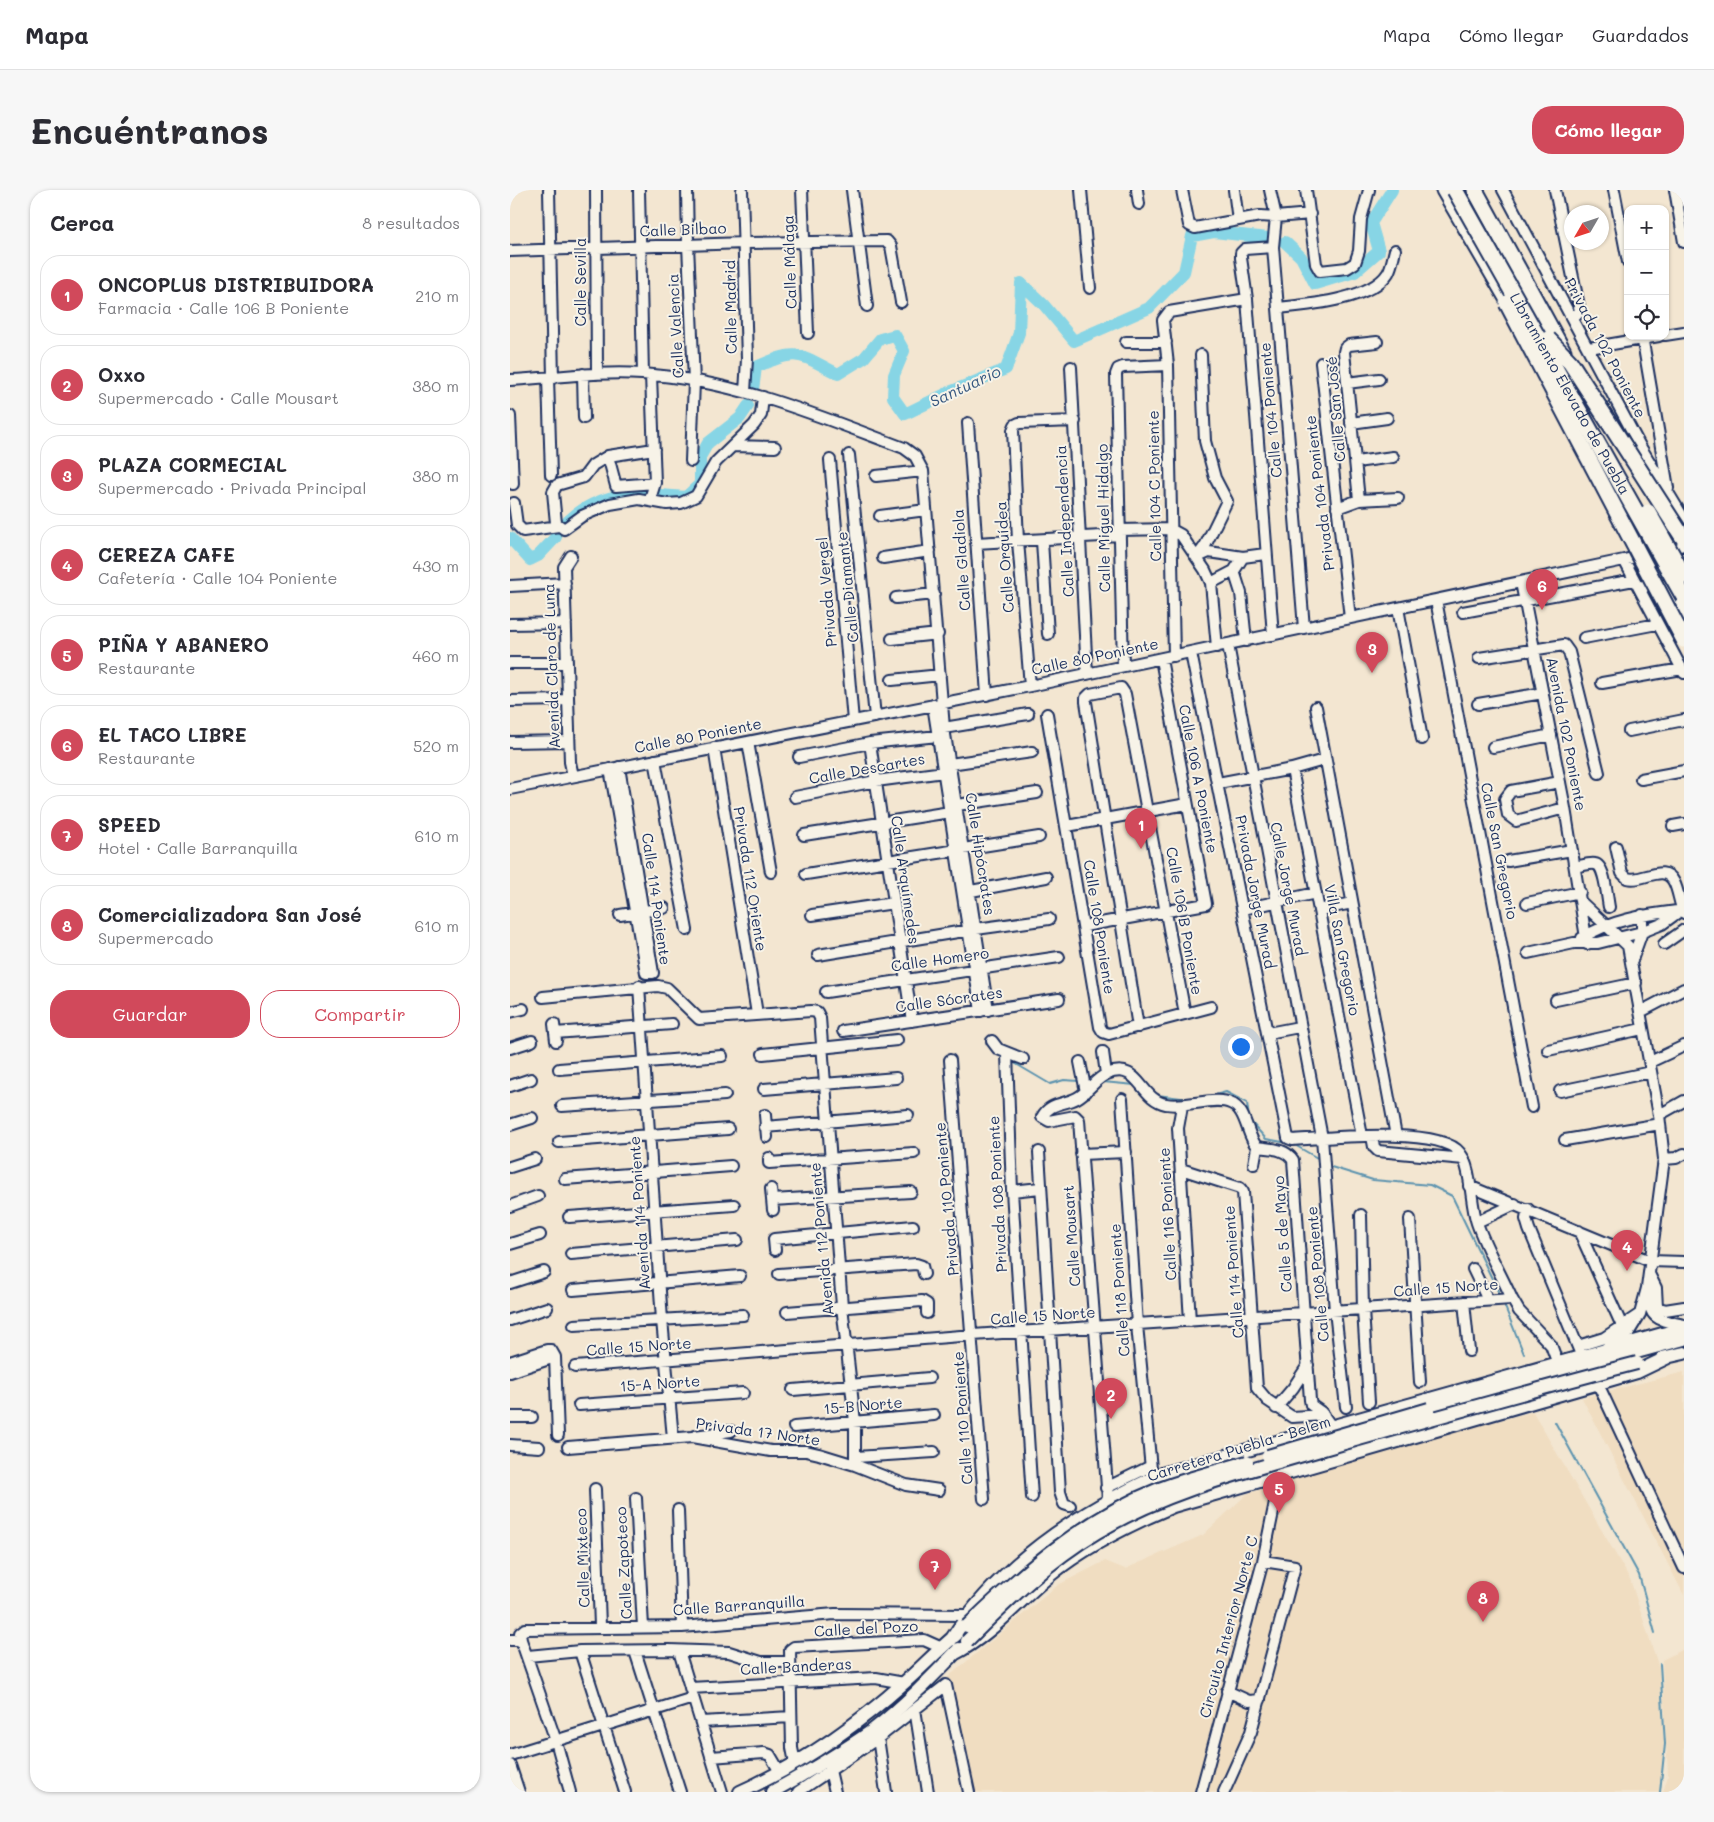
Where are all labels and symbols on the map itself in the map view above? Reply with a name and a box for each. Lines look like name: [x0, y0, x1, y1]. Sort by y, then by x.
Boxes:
north arrow: [1564, 205, 1609, 250]
street label: Calle Málaga: [777, 215, 801, 309]
street label: Calle Bilbao: [639, 217, 727, 241]
street label: Calle Sevilla: [570, 238, 590, 326]
street label: Calle Madrid: [719, 260, 741, 354]
street label: Calle Valencia: [662, 273, 688, 379]
street label: Privada 102 Poniente: [1560, 274, 1651, 421]
street label: Libramiento Elevado de Puebla: [1506, 289, 1635, 498]
street label: Calle 104 Poniente: [1254, 342, 1286, 479]
street label: Calle San José: [1320, 355, 1350, 463]
water label: Santuario: [926, 360, 1004, 411]
street label: Calle 104 C Poniente: [1143, 410, 1165, 562]
street label: Privada 104 Poniente: [1300, 414, 1338, 572]
street label: Calle Miguel Hidalgo: [1092, 444, 1114, 592]
street label: Calle Independencia: [1050, 445, 1078, 598]
street label: Calle Orquídea: [990, 501, 1018, 614]
street label: Calle Gladiola: [947, 508, 975, 612]
street label: Calle Diamante: [831, 531, 863, 644]
street label: Privada Vergel: [811, 536, 841, 648]
pin: 6: [1526, 569, 1558, 610]
street label: Avenida Claro de Luna: [538, 583, 564, 749]
pin: 3: [1356, 632, 1388, 673]
street label: Calle 80 Poniente: [1030, 633, 1160, 679]
street label: Avenida 102 Poniente: [1542, 655, 1592, 812]
street label: Calle 106 A Poniente: [1175, 703, 1223, 855]
street label: Calle 80 Poniente: [632, 713, 763, 757]
street label: Calle Descartes: [807, 748, 926, 788]
street label: Calle San Gregorio: [1477, 781, 1523, 921]
street label: Calle Hipócrates: [961, 791, 1001, 917]
street label: Privada 112 Oriente: [730, 805, 772, 953]
pin: 1: [1125, 808, 1157, 849]
street label: Privada Jorge Murad: [1231, 813, 1281, 970]
street label: Calle Arquímedes: [887, 814, 925, 945]
street label: Calle Jorge Murad: [1266, 820, 1312, 957]
street label: Calle 114 Poniente: [638, 832, 676, 966]
street label: Calle 106 B Poniente: [1162, 845, 1208, 996]
street label: Calle 108 Poniente: [1079, 858, 1120, 996]
street label: Villa San Gregorio: [1320, 882, 1366, 1017]
street label: Calle Homero: [889, 942, 990, 976]
street label: Calle Sócrates: [894, 982, 1004, 1016]
your location: [1228, 1034, 1254, 1060]
street label: Privada 108 Poniente: [983, 1115, 1011, 1273]
street label: Privada 110 Poniente: [929, 1121, 963, 1277]
street label: Avenida 114 Poniente: [624, 1135, 654, 1291]
street label: Calle 116 Poniente: [1154, 1147, 1180, 1281]
street label: Avenida 112 Poniente: [804, 1162, 838, 1317]
street label: Calle 5 de Mayo: [1268, 1175, 1296, 1293]
street label: Calle Mousart: [1057, 1185, 1085, 1287]
street label: Calle 114 Poniente: [1218, 1205, 1248, 1339]
street label: Calle 108 Poniente: [1301, 1205, 1333, 1343]
street label: Calle 118 Poniente: [1104, 1223, 1134, 1357]
pin: 4: [1611, 1230, 1643, 1271]
street label: Calle 15 Norte: [1393, 1273, 1499, 1301]
street label: Calle 15 Norte: [990, 1301, 1096, 1329]
street label: Calle 15 Norte: [586, 1332, 692, 1360]
street label: Calle 110 Poniente: [947, 1351, 977, 1485]
street label: 15-A Norte: [619, 1370, 701, 1396]
pin: 2: [1095, 1378, 1127, 1419]
street label: 15-B Norte: [823, 1392, 903, 1418]
street label: Carretera Puebla - Belem: [1145, 1411, 1333, 1486]
street label: Privada 17 Norte: [695, 1412, 822, 1450]
pin: 5: [1263, 1472, 1295, 1513]
street label: Calle Zapoteco: [610, 1506, 636, 1620]
street label: Calle Mixteco: [570, 1508, 594, 1608]
street label: Circuito Interior Norte C: [1194, 1533, 1262, 1720]
pin: 7: [919, 1549, 951, 1590]
pin: 8: [1467, 1581, 1499, 1622]
street label: Calle Barranquilla: [672, 1590, 806, 1620]
street label: Calle del Pozo: [813, 1615, 919, 1641]
street label: Calle Banderas: [740, 1653, 852, 1679]

